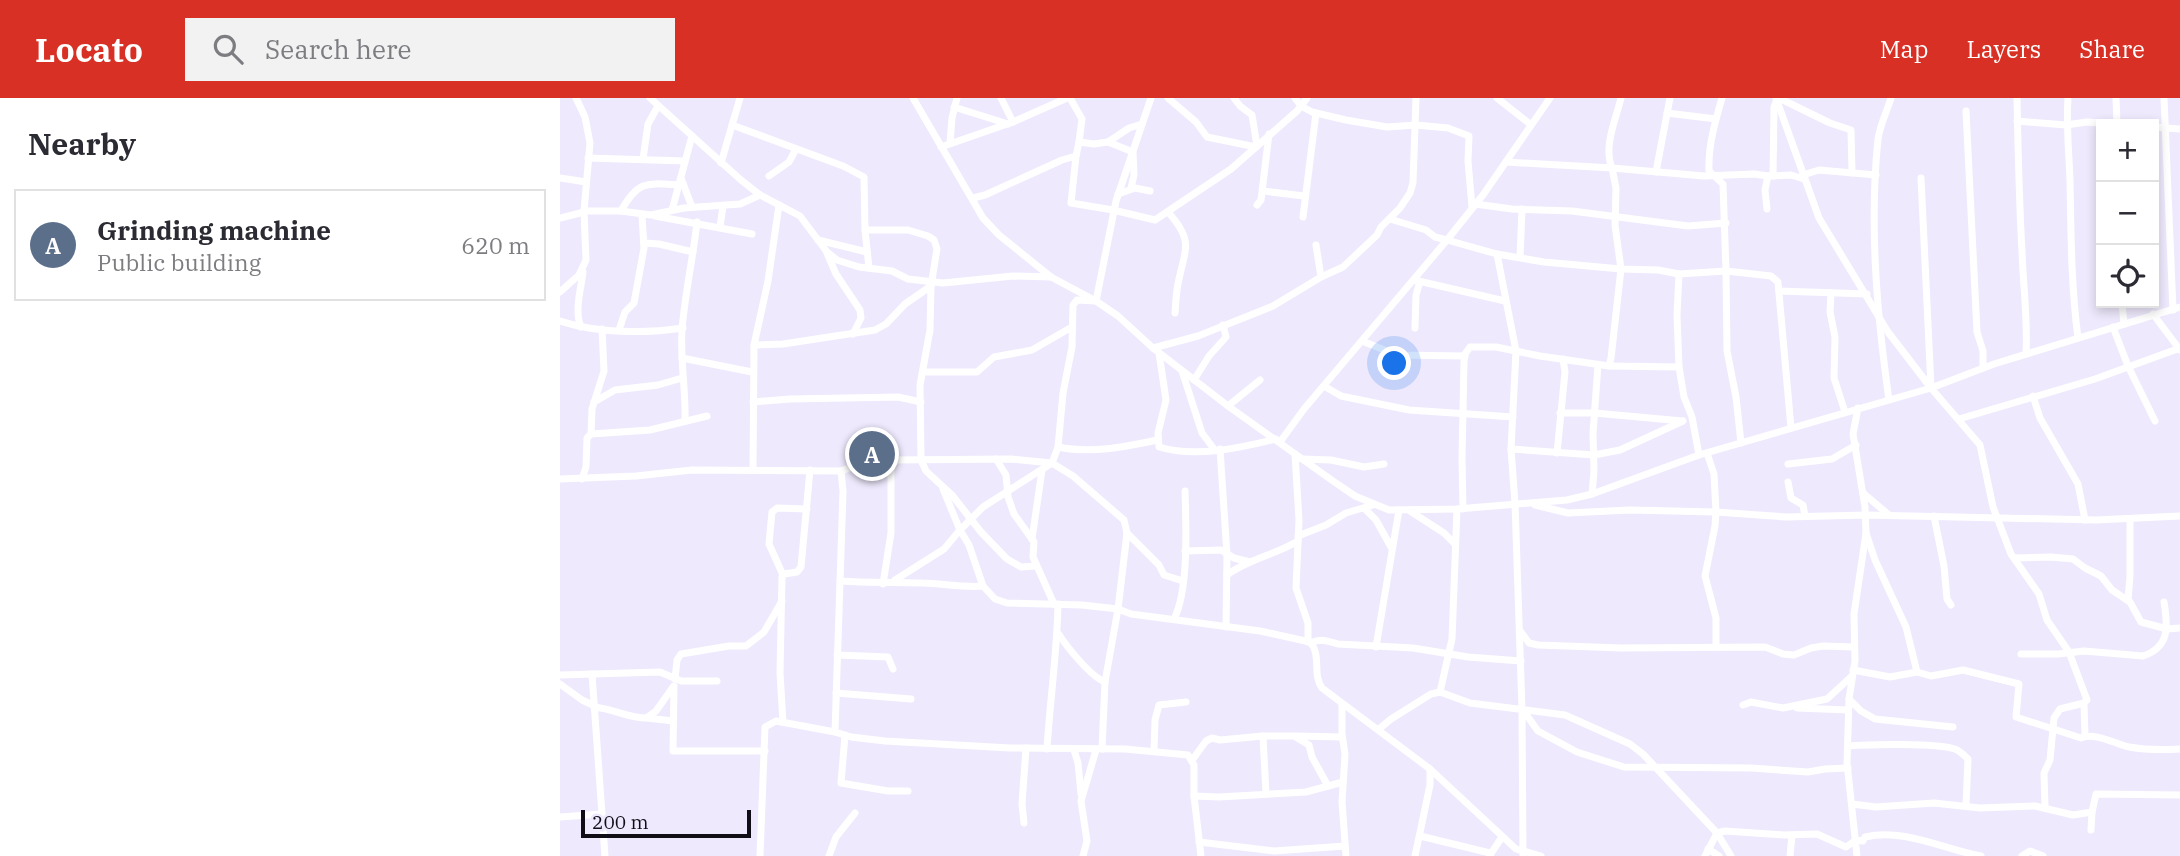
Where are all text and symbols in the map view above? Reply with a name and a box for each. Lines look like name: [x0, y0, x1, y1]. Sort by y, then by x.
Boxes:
search box: [185, 18, 675, 81]
text: Locato: [35, 28, 143, 71]
icon: search: [209, 30, 247, 68]
text: Search here: [265, 32, 411, 66]
text: Map: [1880, 33, 1928, 65]
text: Layers: [1966, 33, 2041, 65]
text: Share: [2079, 33, 2145, 65]
map controls: [2096, 119, 2159, 308]
button: +: [2096, 119, 2159, 182]
text: Nearby: [28, 124, 136, 163]
button: −: [2096, 182, 2159, 245]
text: Grinding machine: [97, 213, 331, 247]
text: A: [45, 230, 61, 260]
text: 620 m: [461, 230, 530, 260]
button: locate: [2096, 245, 2159, 308]
text: Public building: [97, 247, 261, 277]
your location: [1377, 346, 1411, 380]
pin: A: [849, 428, 895, 480]
scale bar: [581, 807, 751, 839]
text: 200 m: [592, 810, 649, 834]

